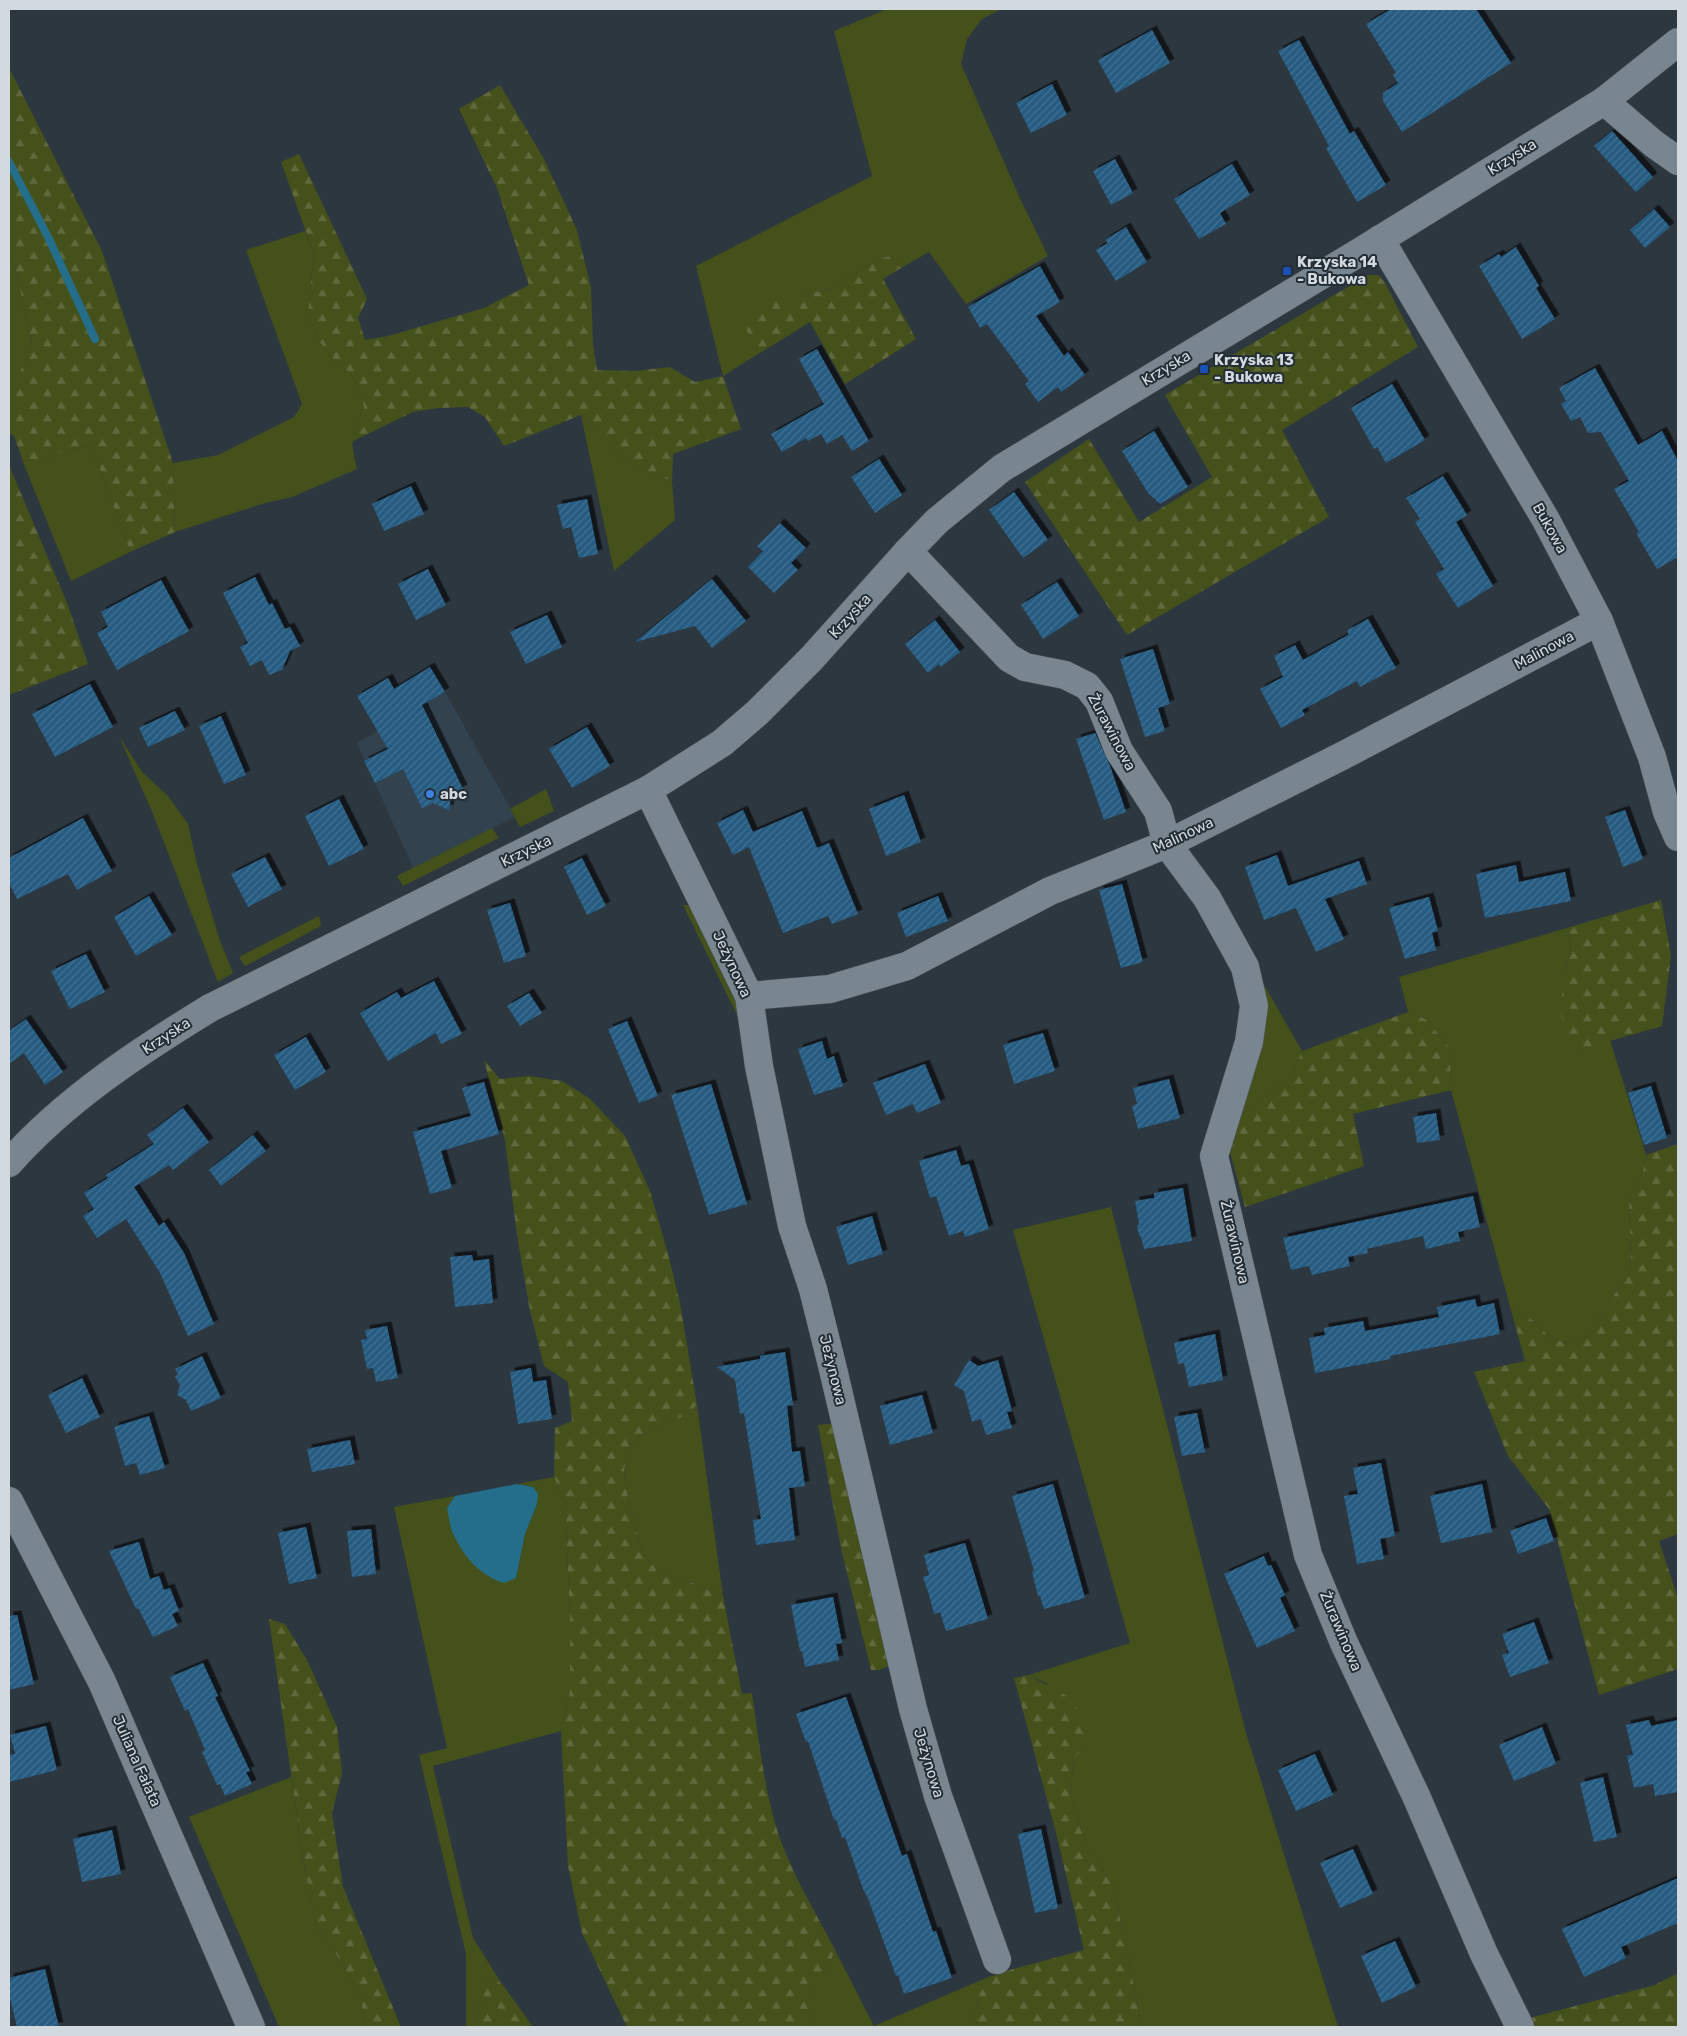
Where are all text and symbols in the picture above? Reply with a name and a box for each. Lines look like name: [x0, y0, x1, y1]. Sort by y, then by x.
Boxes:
street label: Krzyska: [1484, 135, 1540, 179]
place label: Krzyska 14 - Bukowa: [1297, 253, 1377, 288]
marker: Krzyska 14 - Bukowa: [1281, 265, 1293, 277]
street label: Krzyska: [1138, 346, 1194, 390]
place label: Krzyska 13 - Bukowa: [1214, 351, 1294, 386]
marker: Krzyska 13 - Bukowa: [1198, 363, 1210, 375]
street label: Bukowa: [1529, 500, 1571, 556]
street label: Krzyska: [825, 590, 875, 642]
street label: Malinowa: [1511, 627, 1577, 673]
street label: Żurawinowa: [1084, 690, 1140, 774]
place label: abc: [440, 785, 467, 803]
marker: abc: [424, 788, 436, 800]
street label: Malinowa: [1150, 813, 1216, 857]
street label: Krzyska: [498, 831, 554, 871]
street label: Jeżynowa: [709, 928, 755, 1000]
street label: Krzyska: [139, 1014, 193, 1058]
street label: Żurawinowa: [1217, 1199, 1253, 1285]
street label: Jeżynowa: [816, 1333, 850, 1407]
street label: Żurawinowa: [1316, 1588, 1366, 1674]
street label: Juliana Fałata: [109, 1712, 165, 1810]
street label: Jeżynowa: [910, 1726, 948, 1800]

